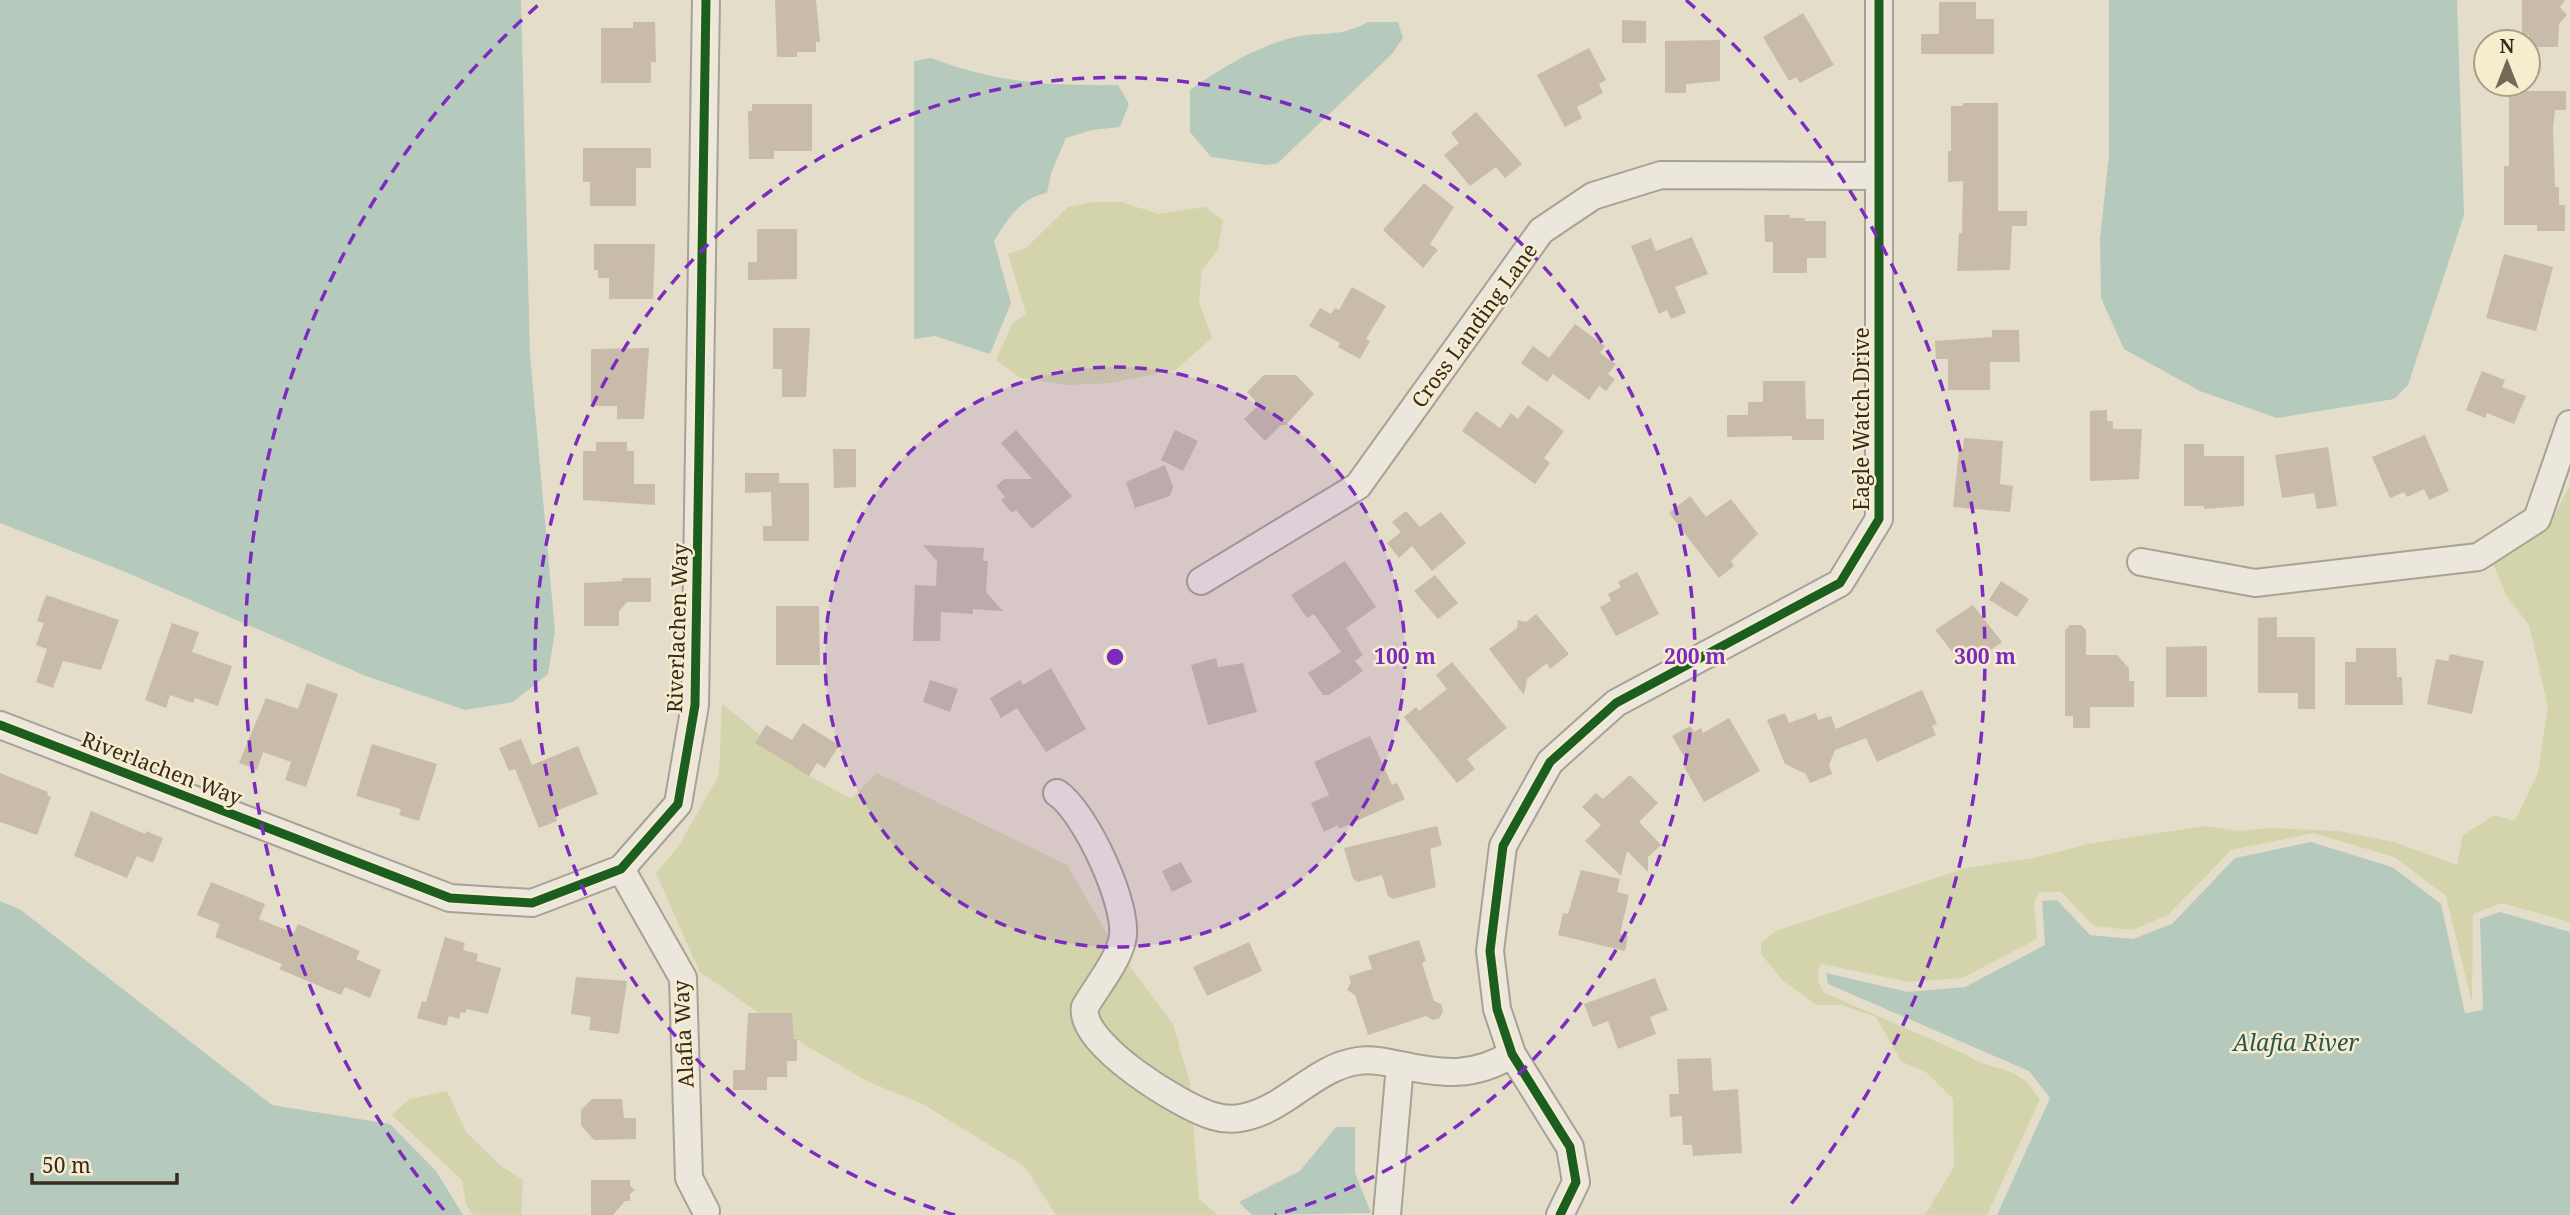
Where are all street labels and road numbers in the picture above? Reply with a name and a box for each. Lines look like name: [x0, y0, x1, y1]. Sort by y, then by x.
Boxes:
street label: Cross Landing Lane: [1405, 237, 1543, 413]
street label: Eagle Watch Drive: [1847, 327, 1875, 511]
street label: Riverlachen Way: [660, 543, 694, 713]
street label: Riverlachen Way: [78, 725, 246, 812]
street label: Alafia Way: [666, 979, 700, 1089]

